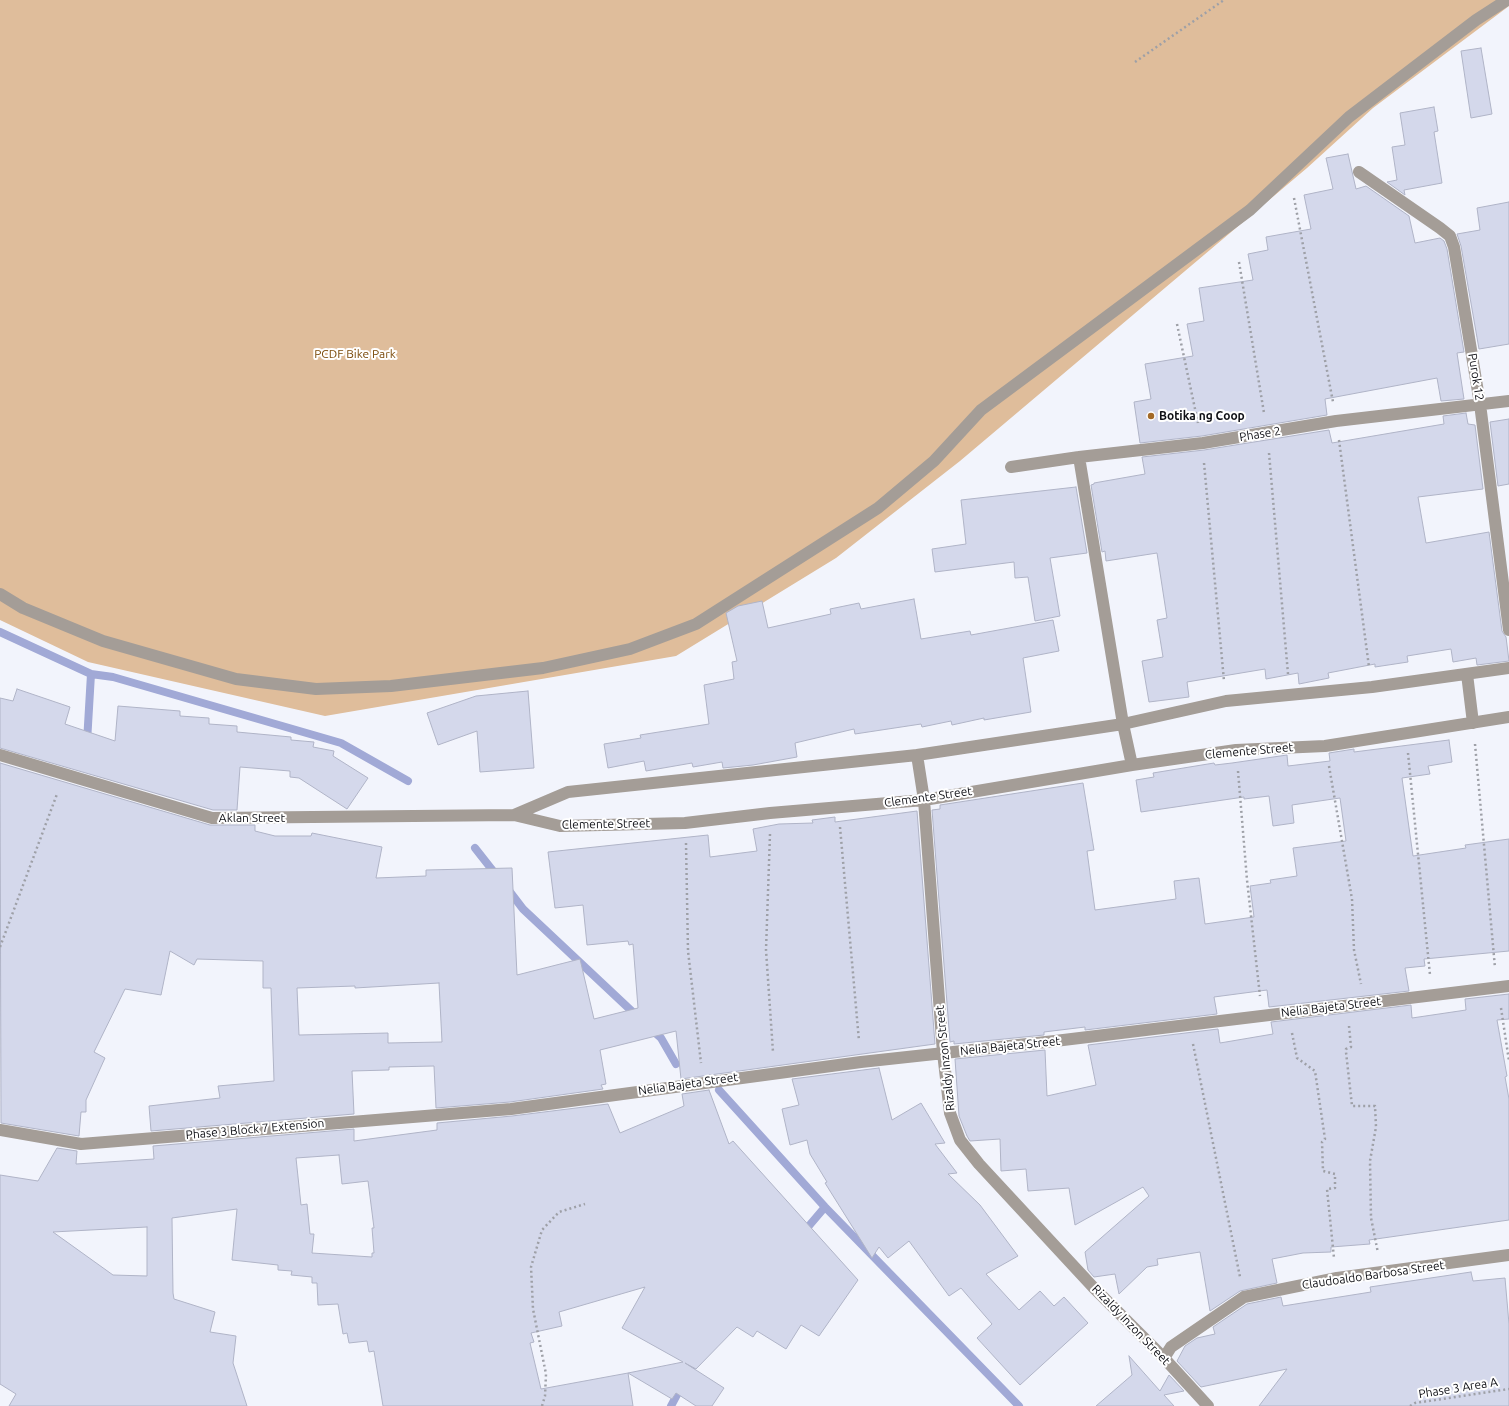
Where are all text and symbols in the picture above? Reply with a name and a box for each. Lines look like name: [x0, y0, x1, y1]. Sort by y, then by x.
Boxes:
park label: PCDF Bike Park: [314, 347, 396, 361]
street label: Purok 12: [1465, 352, 1487, 402]
place label: Botika ng Coop: [1159, 409, 1245, 423]
marker: Botika ng Coop: [1146, 411, 1156, 421]
street label: Phase 2: [1238, 424, 1282, 444]
street label: Clemente Street: [1204, 740, 1294, 762]
street label: Clemente Street: [883, 784, 973, 810]
street label: Aklan Street: [219, 811, 285, 825]
street label: Clemente Street: [562, 816, 650, 832]
street label: Nelia Bajeta Street: [1280, 994, 1382, 1020]
street label: Rizaldy Inzon Street: [932, 1004, 958, 1112]
street label: Nelia Bajeta Street: [959, 1034, 1061, 1058]
street label: Nelia Bajeta Street: [637, 1070, 739, 1098]
street label: Phase 3 Block 7 Extension: [185, 1116, 325, 1142]
street label: Claudoaldo Barbosa Street: [1301, 1258, 1445, 1292]
street label: Rizaldy Inzon Street: [1089, 1282, 1173, 1368]
street label: Phase 3 Area A: [1417, 1375, 1499, 1401]

